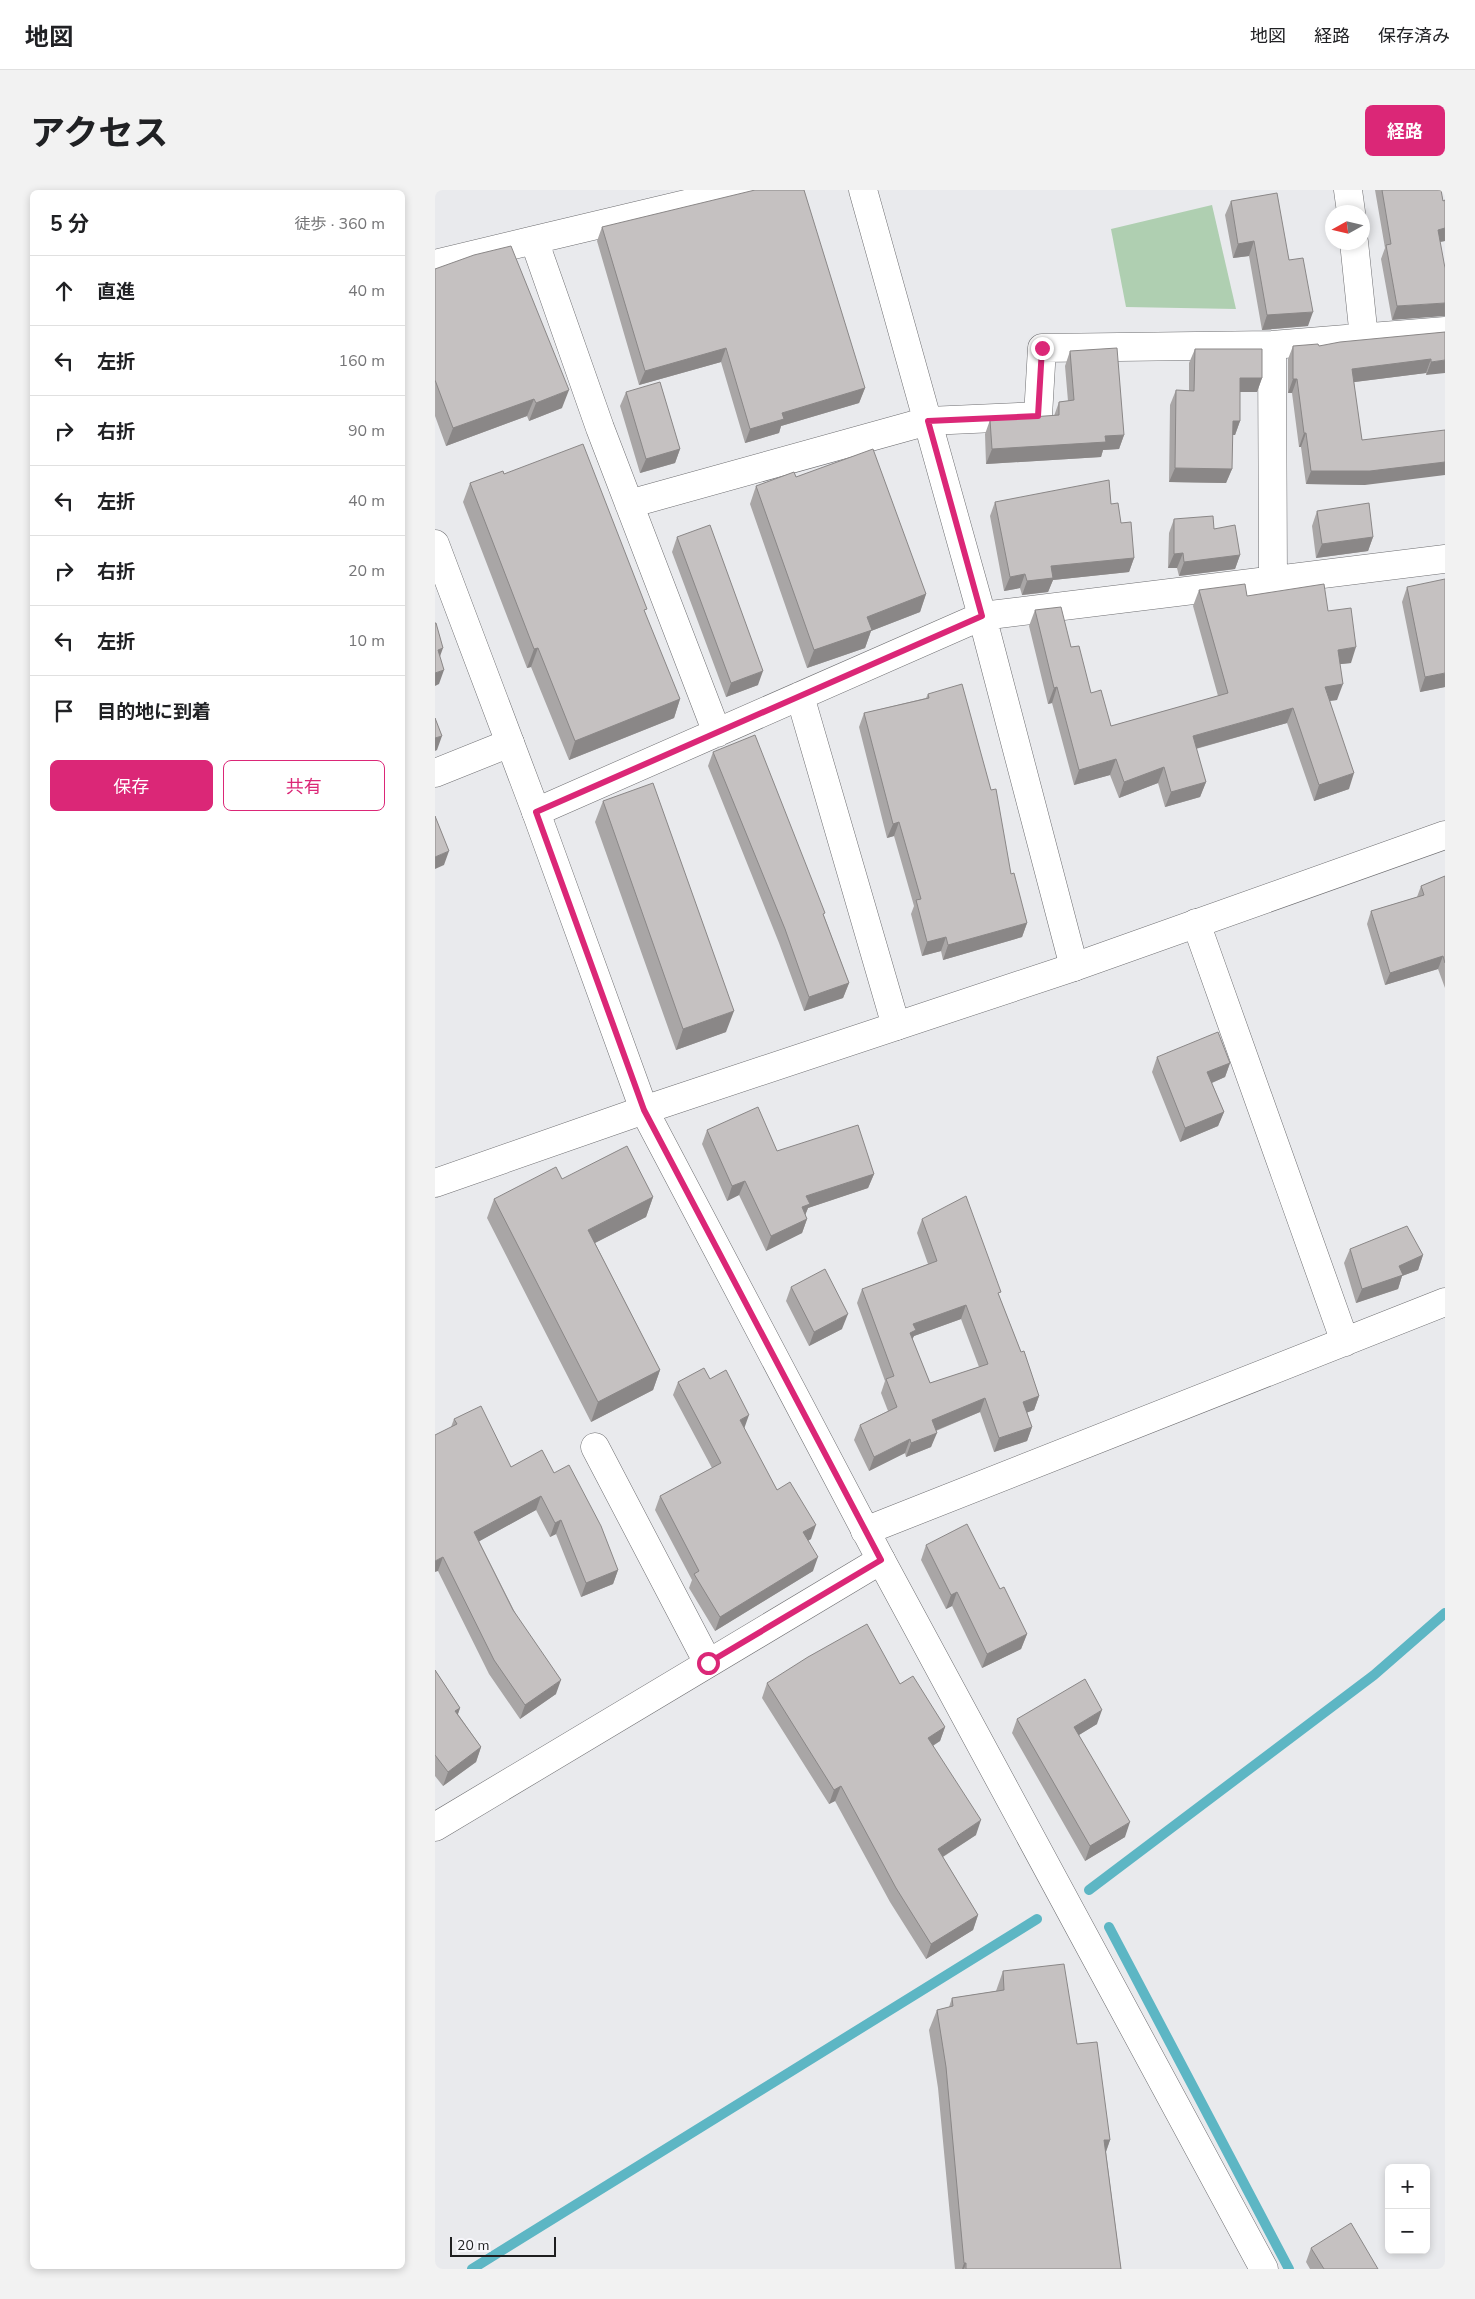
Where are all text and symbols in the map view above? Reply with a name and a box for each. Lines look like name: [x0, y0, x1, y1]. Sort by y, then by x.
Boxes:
text: 地図: [25, 21, 73, 53]
text: 地図: [1250, 24, 1286, 48]
text: 経路: [1314, 24, 1350, 48]
text: 保存済み: [1378, 24, 1450, 48]
button: 経路: [1365, 105, 1445, 156]
text: アクセス: [30, 110, 168, 157]
north arrow: [1325, 205, 1370, 250]
text: 5 分: [50, 210, 89, 238]
text: 徒歩 · 360 m: [295, 213, 385, 235]
icon: ahead: [50, 277, 78, 305]
text: 直進: [97, 279, 135, 305]
text: 40 m: [348, 280, 385, 302]
route end: [1031, 337, 1054, 360]
icon: left: [50, 347, 78, 375]
text: 左折: [97, 349, 135, 375]
text: 160 m: [338, 350, 385, 372]
icon: right: [50, 417, 78, 445]
text: 右折: [97, 419, 135, 445]
text: 90 m: [348, 420, 385, 442]
icon: left: [50, 487, 78, 515]
text: 左折: [97, 489, 135, 515]
text: 40 m: [348, 490, 385, 512]
icon: right: [50, 557, 78, 585]
text: 右折: [97, 559, 135, 585]
text: 20 m: [348, 560, 385, 582]
icon: left: [50, 627, 78, 655]
text: 左折: [97, 629, 135, 655]
text: 10 m: [348, 630, 385, 652]
icon: arrive: [50, 697, 78, 725]
text: 目的地に到着: [97, 699, 211, 725]
button: 保存: [50, 760, 213, 811]
button: 共有: [223, 760, 385, 811]
route start: [697, 1652, 720, 1675]
map controls: [1385, 2164, 1430, 2254]
button: +: [1385, 2164, 1430, 2209]
button: −: [1385, 2209, 1430, 2254]
scale bar: [450, 2234, 556, 2257]
text: 20 m: [457, 2236, 489, 2255]

